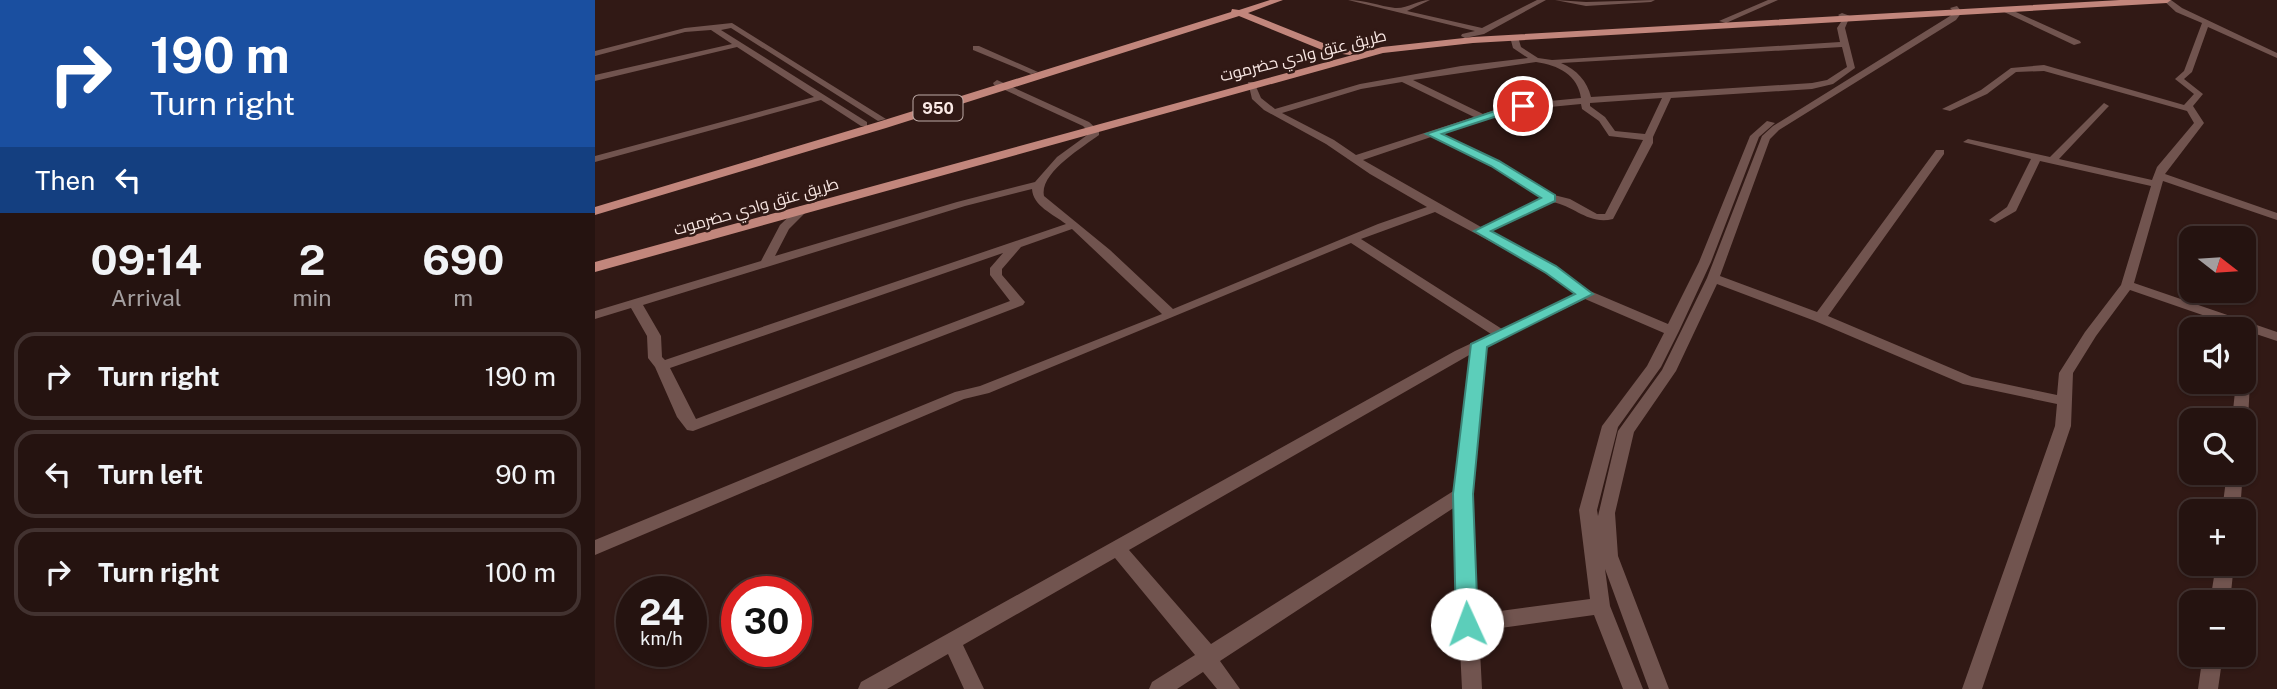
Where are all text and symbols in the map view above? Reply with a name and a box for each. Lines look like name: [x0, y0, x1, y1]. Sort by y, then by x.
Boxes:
text: 190 m: [150, 26, 290, 84]
street label: طريق عتق وادي حضرموت: [1218, 26, 1389, 89]
icon: right: [35, 28, 126, 119]
pin: [1493, 76, 1553, 136]
text: Turn right: [150, 85, 295, 122]
icon: arrive: [1504, 87, 1542, 125]
road number: 950: [913, 96, 963, 120]
icon: left: [109, 161, 147, 199]
text: Then: [35, 165, 95, 196]
street label: طريق عتق وادي حضرموت: [671, 174, 842, 243]
north arrow: [2179, 226, 2256, 303]
map controls: [2179, 226, 2256, 667]
text: 09:14: [91, 235, 202, 284]
text: 2: [299, 235, 325, 284]
text: 690: [422, 235, 504, 284]
text: Arrival: [111, 284, 182, 311]
text: min: [293, 284, 332, 311]
text: m: [453, 284, 473, 311]
button: sound: [2179, 317, 2256, 394]
icon: right: [39, 357, 77, 395]
text: Turn right: [98, 361, 220, 392]
text: 190 m: [485, 361, 556, 392]
button: search: [2179, 408, 2256, 485]
icon: left: [39, 455, 77, 493]
text: Turn left: [98, 459, 203, 490]
text: 90 m: [495, 459, 556, 490]
button: +: [2179, 499, 2256, 576]
icon: right: [39, 553, 77, 591]
text: Turn right: [98, 557, 220, 588]
text: 100 m: [485, 557, 556, 588]
speed limit sign: 30: [721, 576, 812, 667]
position arrow: [1430, 587, 1504, 661]
button: −: [2179, 590, 2256, 667]
text: 24: [639, 592, 684, 633]
text: km/h: [640, 628, 683, 649]

